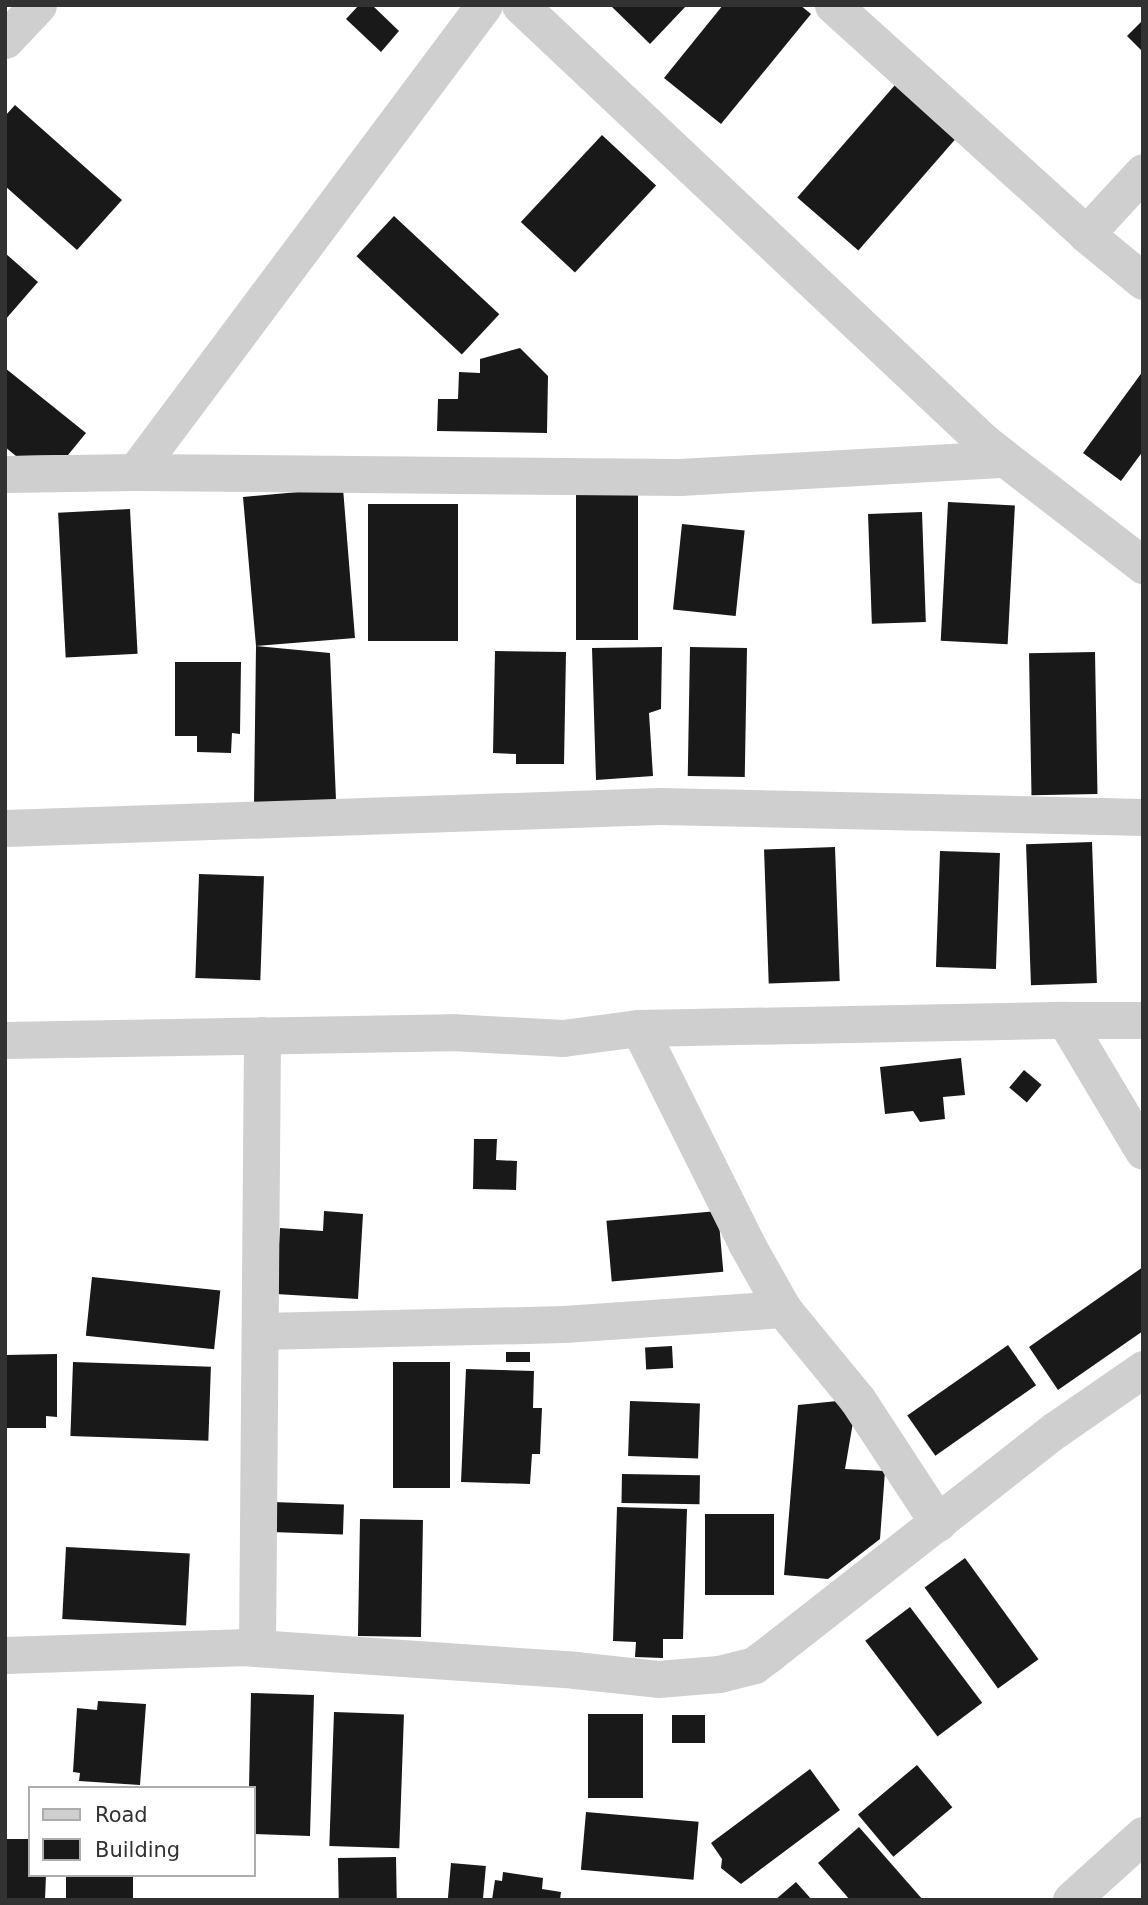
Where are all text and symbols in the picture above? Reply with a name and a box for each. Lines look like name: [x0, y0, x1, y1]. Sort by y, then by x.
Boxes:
legend: [28, 1786, 256, 1877]
text: Road: [95, 1803, 148, 1827]
text: Building: [95, 1838, 180, 1862]

